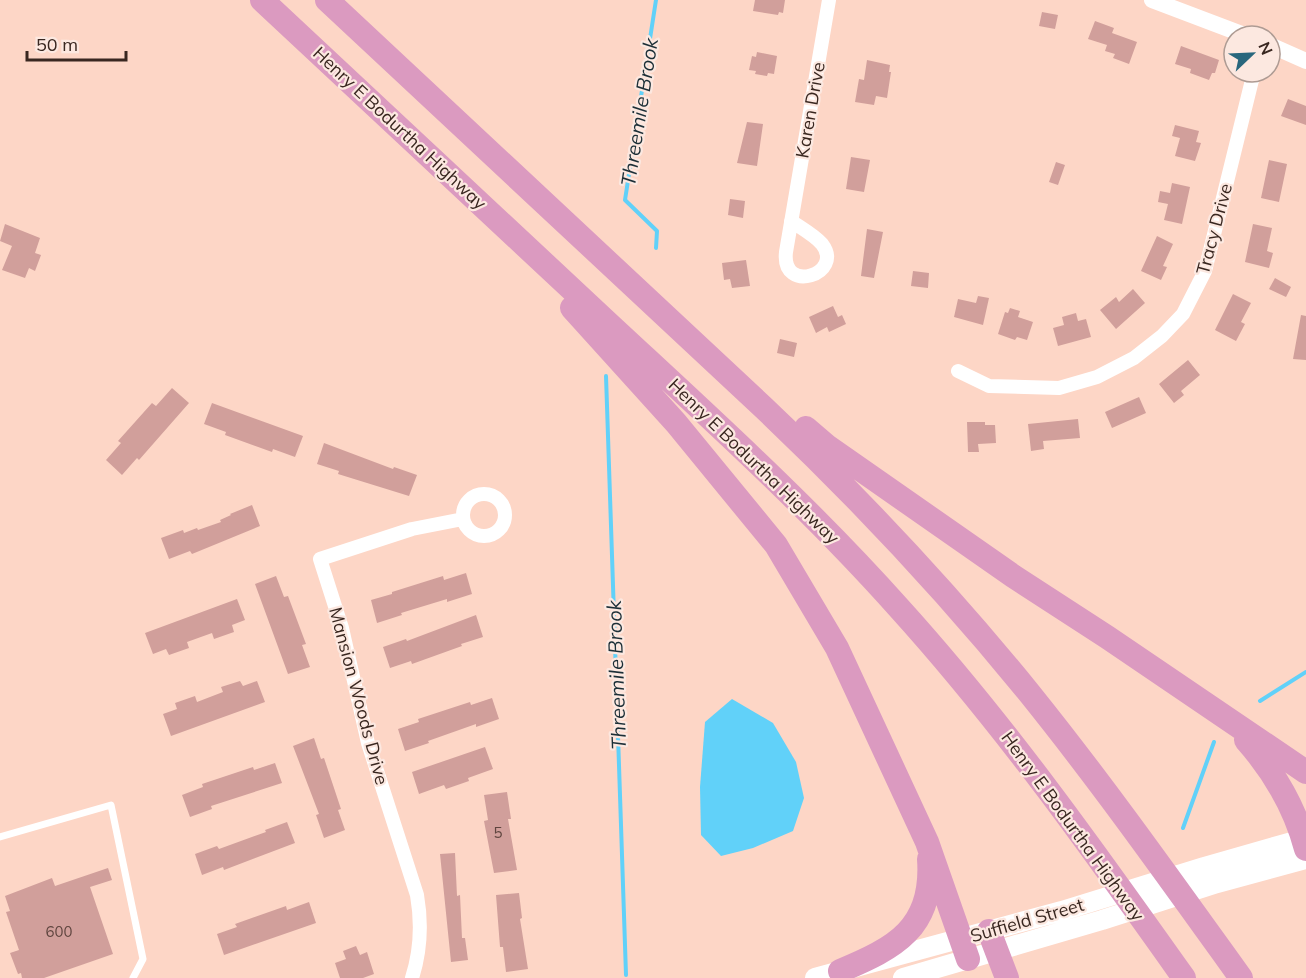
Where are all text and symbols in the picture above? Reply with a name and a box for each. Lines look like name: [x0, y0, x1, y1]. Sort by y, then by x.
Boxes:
scale bar: [27, 24, 126, 62]
north arrow: [1222, 24, 1282, 84]
text: 50 m: [36, 33, 78, 56]
water label: Threemile Brook: [615, 35, 663, 188]
text: N: [1254, 39, 1277, 58]
street label: Henry E Bodurtha Highway: [308, 42, 492, 215]
street label: Karen Drive: [790, 60, 830, 160]
street label: Tracy Drive: [1191, 181, 1237, 277]
street label: Henry E Bodurtha Highway: [664, 373, 845, 549]
water label: Threemile Brook: [601, 599, 631, 750]
street label: Mansion Woods Drive: [324, 605, 394, 787]
street label: Henry E Bodurtha Highway: [996, 727, 1150, 926]
house number: 5: [493, 823, 503, 842]
street label: Suffield Street: [968, 893, 1086, 947]
house number: 600: [45, 922, 73, 941]

